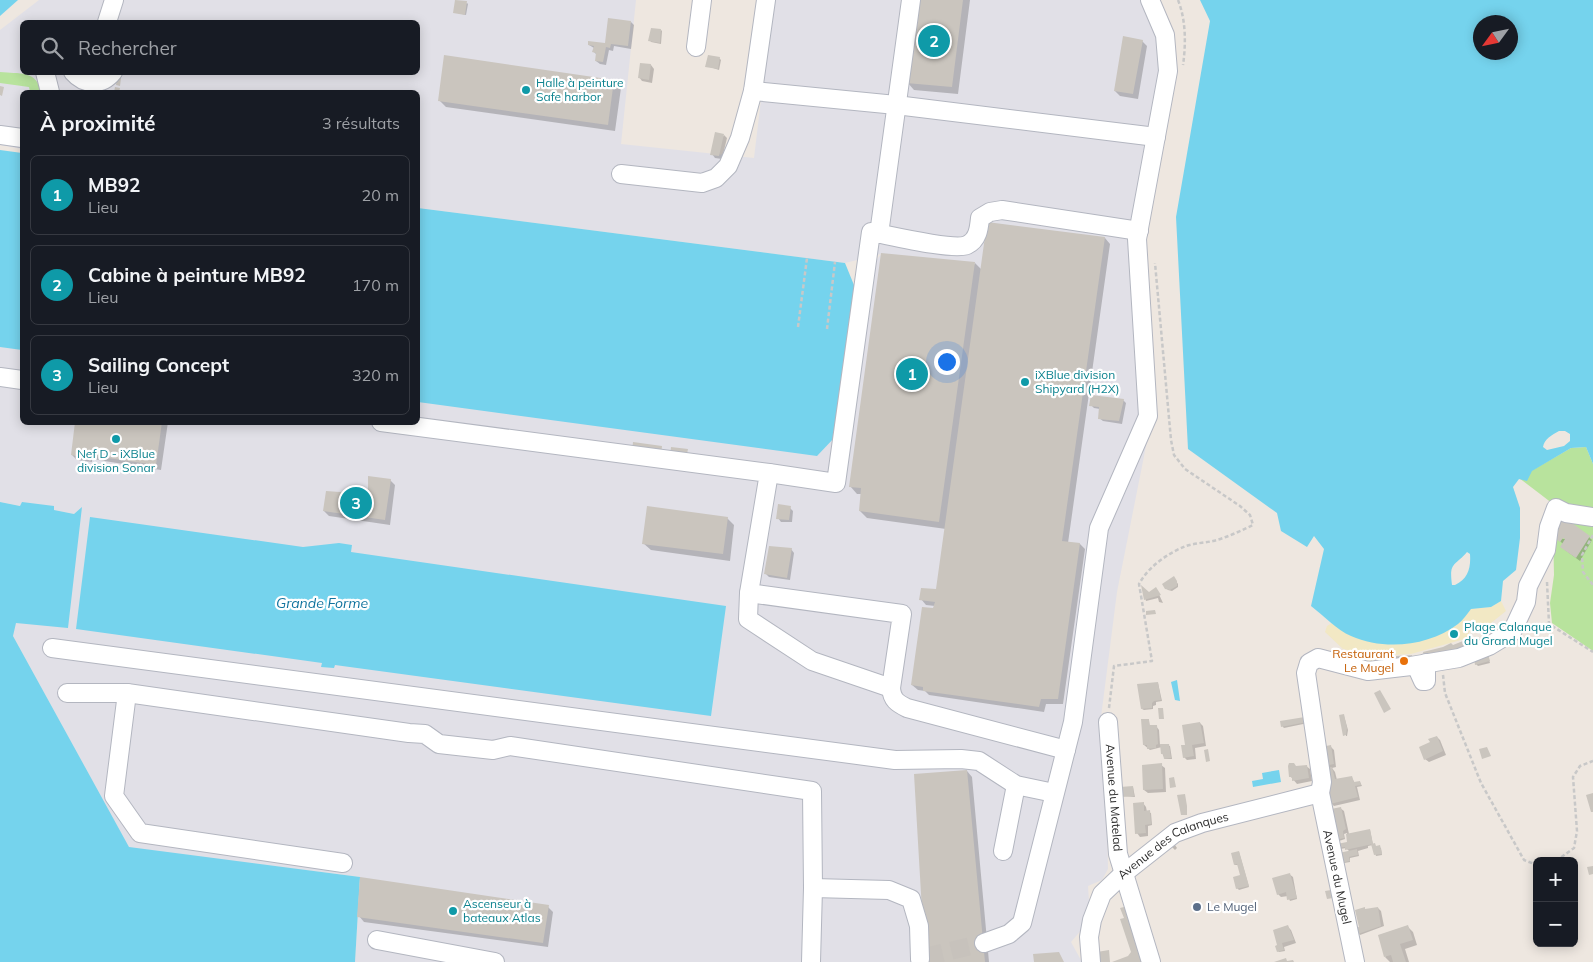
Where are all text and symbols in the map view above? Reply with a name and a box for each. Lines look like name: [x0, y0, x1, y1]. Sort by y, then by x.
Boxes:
north arrow: [1473, 15, 1518, 60]
search box: [20, 20, 420, 75]
pin: 2: [918, 22, 950, 60]
icon: search: [38, 34, 66, 62]
text: Rechercher: [78, 36, 177, 60]
place label: Halle à peinture Safe harbor: [536, 75, 624, 104]
marker: Halle à peinture Safe harbor: [520, 84, 532, 96]
text: À proximité: [40, 110, 156, 136]
text: 3 résultats: [322, 113, 400, 133]
text: MB92: [88, 173, 140, 197]
text: 1: [52, 185, 62, 205]
text: 20 m: [362, 185, 399, 205]
text: Lieu: [88, 197, 118, 217]
text: Cabine à peinture MB92: [88, 263, 306, 287]
text: 2: [52, 275, 62, 295]
text: 170 m: [352, 275, 399, 295]
text: Lieu: [88, 287, 118, 307]
your location: [934, 349, 960, 375]
text: Sailing Concept: [88, 353, 229, 377]
pin: 1: [896, 355, 928, 393]
text: 3: [52, 365, 62, 385]
text: 320 m: [352, 365, 399, 385]
place label: iXBlue division Shipyard (H2X): [1035, 367, 1120, 396]
marker: iXBlue division Shipyard (H2X): [1019, 376, 1031, 388]
text: Lieu: [88, 377, 118, 397]
marker: Nef D - iXBlue division Sonar: [110, 433, 122, 445]
place label: Nef D - iXBlue division Sonar: [77, 446, 156, 475]
pin: 3: [340, 484, 372, 522]
water label: Grande Forme: [276, 594, 368, 612]
place label: Plage Calanque du Grand Mugel: [1464, 619, 1553, 648]
marker: Plage Calanque du Grand Mugel: [1448, 628, 1460, 640]
place label: Restaurant Le Mugel: [1332, 646, 1394, 675]
marker: Restaurant Le Mugel: [1398, 655, 1410, 667]
street label: Avenue du Matelad: [1103, 743, 1126, 852]
street label: Avenue des Calanques: [1114, 809, 1230, 882]
street label: Avenue du Mugel: [1320, 828, 1355, 925]
map controls: [1533, 857, 1578, 947]
button: +: [1533, 857, 1578, 902]
place label: Ascenseur à bateaux Atlas: [463, 896, 541, 925]
place label: Le Mugel: [1207, 899, 1257, 914]
marker: Le Mugel: [1191, 901, 1203, 913]
button: −: [1533, 902, 1578, 947]
marker: Ascenseur à bateaux Atlas: [447, 905, 459, 917]

